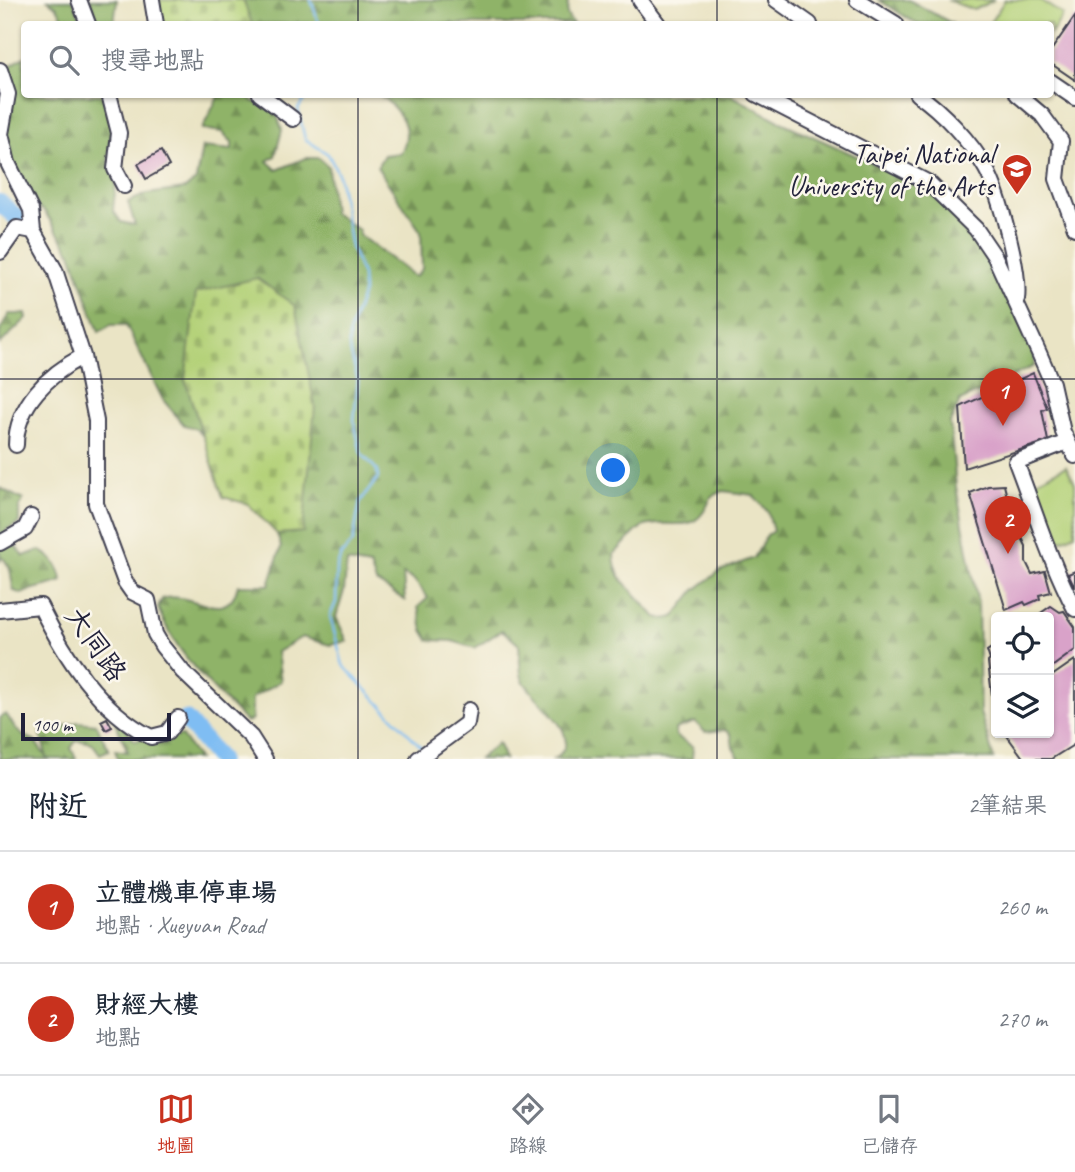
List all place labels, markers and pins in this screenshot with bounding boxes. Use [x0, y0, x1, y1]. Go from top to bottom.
place label: Taipei National University of the Arts [789, 136, 999, 203]
school or university icon: Taipei National University of the Arts [1000, 152, 1034, 196]
pin: 1 [980, 368, 1026, 426]
pin: 2 [985, 496, 1031, 554]

